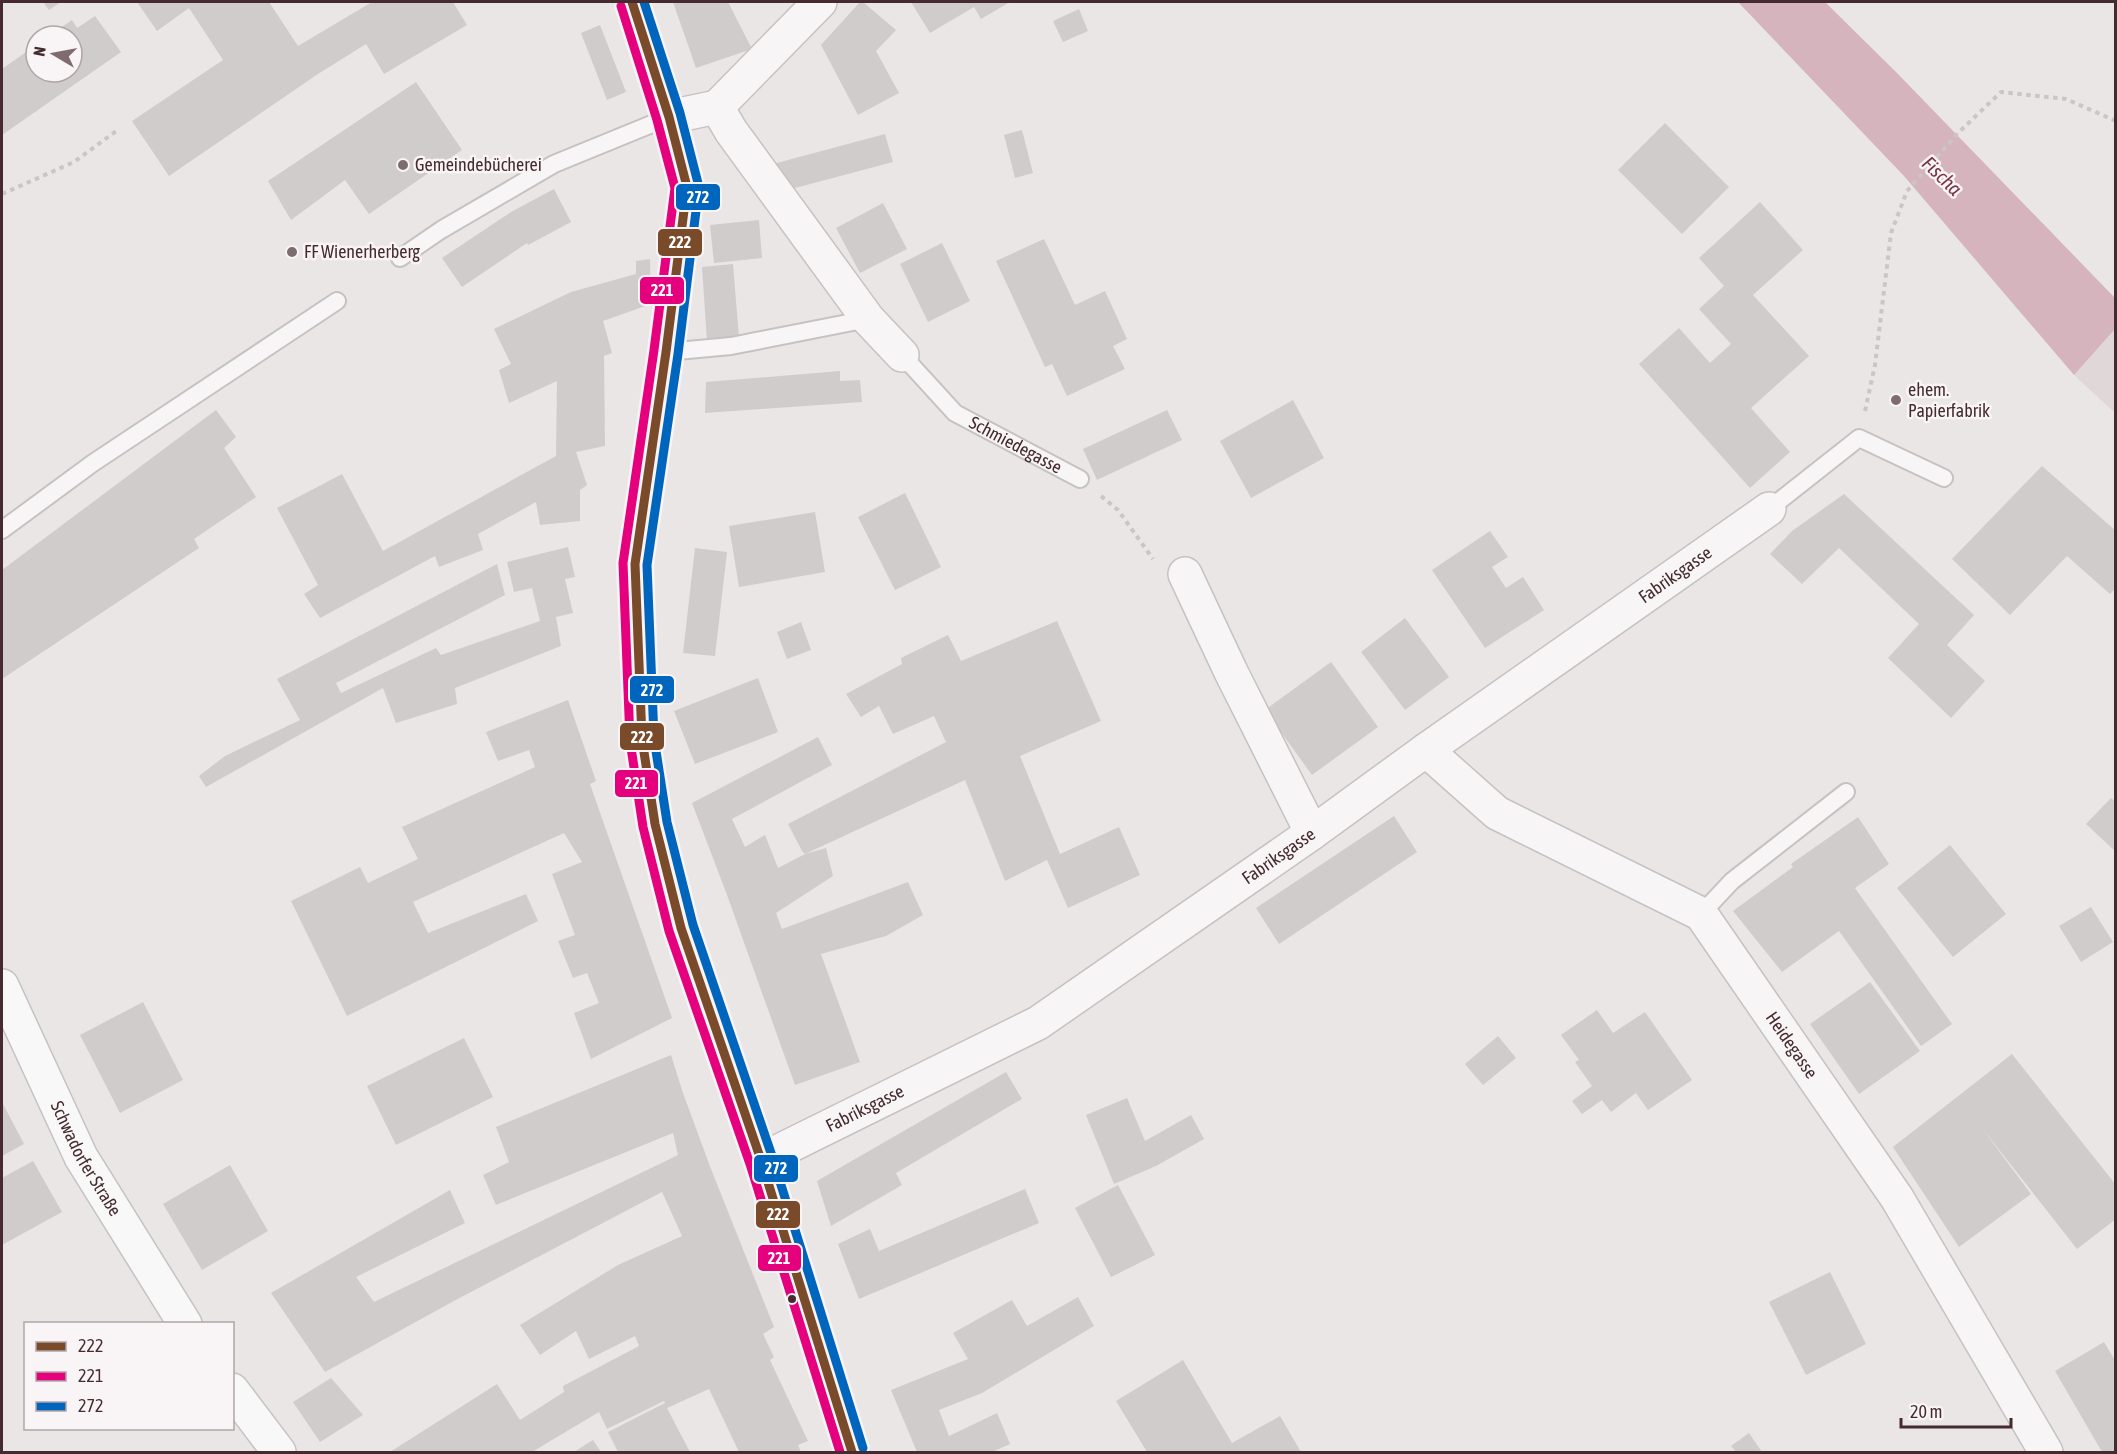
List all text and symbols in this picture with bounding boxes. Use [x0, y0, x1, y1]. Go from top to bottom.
north arrow [24, 24, 84, 84]
text: N [30, 45, 49, 58]
water label: Fischa [1918, 151, 1967, 200]
place label: Gemeindebücherei [415, 154, 542, 175]
marker: Gemeindebücherei [396, 158, 410, 172]
line badge: 272 [675, 183, 721, 211]
text: 272 [687, 188, 709, 206]
line badge: 222 [657, 228, 703, 257]
text: 222 [669, 233, 691, 251]
place label: FF Wienerherberg [304, 241, 420, 262]
marker: FF Wienerherberg [285, 245, 299, 259]
line badge: 221 [639, 276, 685, 305]
text: 221 [651, 281, 674, 299]
place label: ehem. Papierfabrik [1908, 379, 1990, 421]
marker: ehem. Papierfabrik [1889, 393, 1903, 407]
street label: Schmiedegasse [966, 412, 1066, 478]
street label: Fabriksgasse [1634, 542, 1715, 607]
line badge: 272 [629, 675, 675, 704]
text: 272 [641, 681, 663, 699]
line badge: 222 [619, 722, 665, 751]
text: 222 [631, 728, 653, 746]
line badge: 221 [614, 769, 659, 798]
text: 221 [625, 774, 648, 792]
street label: Fabriksgasse [1238, 823, 1319, 888]
street label: Heidegasse [1762, 1008, 1822, 1082]
street label: Fabriksgasse [822, 1080, 907, 1136]
street label: Schwadorfer Straße [47, 1098, 126, 1220]
line badge: 272 [753, 1154, 799, 1183]
text: 272 [765, 1159, 787, 1177]
line badge: 222 [755, 1200, 801, 1229]
text: 222 [767, 1205, 789, 1223]
line badge: 221 [757, 1244, 802, 1272]
text: 221 [768, 1249, 791, 1267]
unlabelled marker [786, 1293, 798, 1305]
legend [24, 1322, 234, 1430]
text: 222 [78, 1335, 103, 1356]
text: 221 [78, 1365, 103, 1386]
scale bar [1901, 1391, 2010, 1429]
text: 272 [78, 1395, 103, 1416]
text: 20 m [1910, 1401, 1942, 1422]

